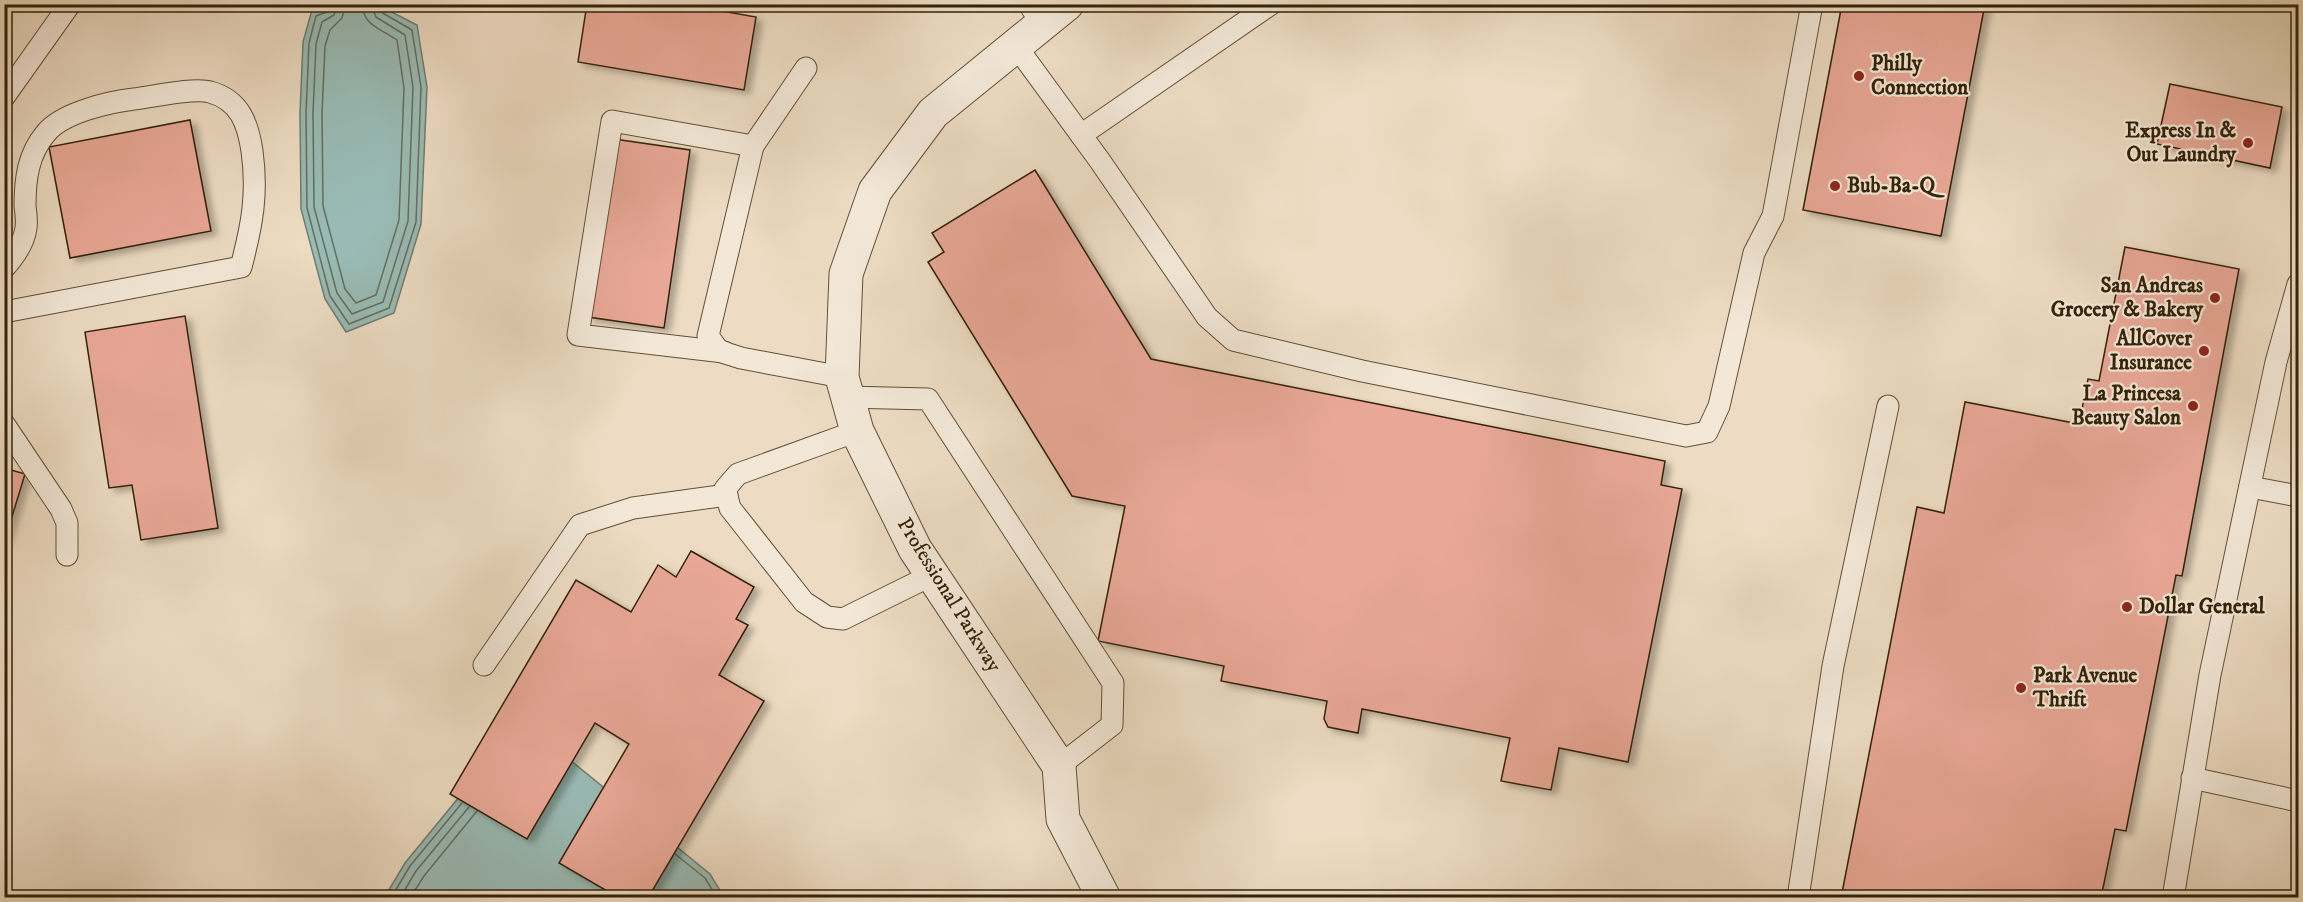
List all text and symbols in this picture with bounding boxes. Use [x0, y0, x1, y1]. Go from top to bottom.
place label: Philly Connection [1871, 51, 1969, 101]
marker: Philly Connection [1852, 69, 1866, 83]
place label: Express In & Out Laundry [2125, 118, 2237, 168]
marker: Express In & Out Laundry [2241, 136, 2255, 150]
place label: Bub-Ba-Q [1847, 173, 1946, 199]
marker: Bub-Ba-Q [1828, 179, 1842, 193]
place label: San Andreas Grocery & Bakery [2051, 273, 2204, 323]
marker: San Andreas Grocery & Bakery [2208, 291, 2222, 305]
place label: AllCover Insurance [2110, 326, 2193, 376]
marker: AllCover Insurance [2197, 344, 2211, 358]
place label: La Princesa Beauty Salon [2071, 381, 2182, 431]
marker: La Princesa Beauty Salon [2186, 399, 2200, 413]
street label: Professional Parkway [891, 513, 1008, 678]
place label: Dollar General [2139, 594, 2265, 620]
marker: Dollar General [2120, 600, 2134, 614]
place label: Park Avenue Thrift [2032, 663, 2138, 713]
marker: Park Avenue Thrift [2014, 681, 2028, 695]

